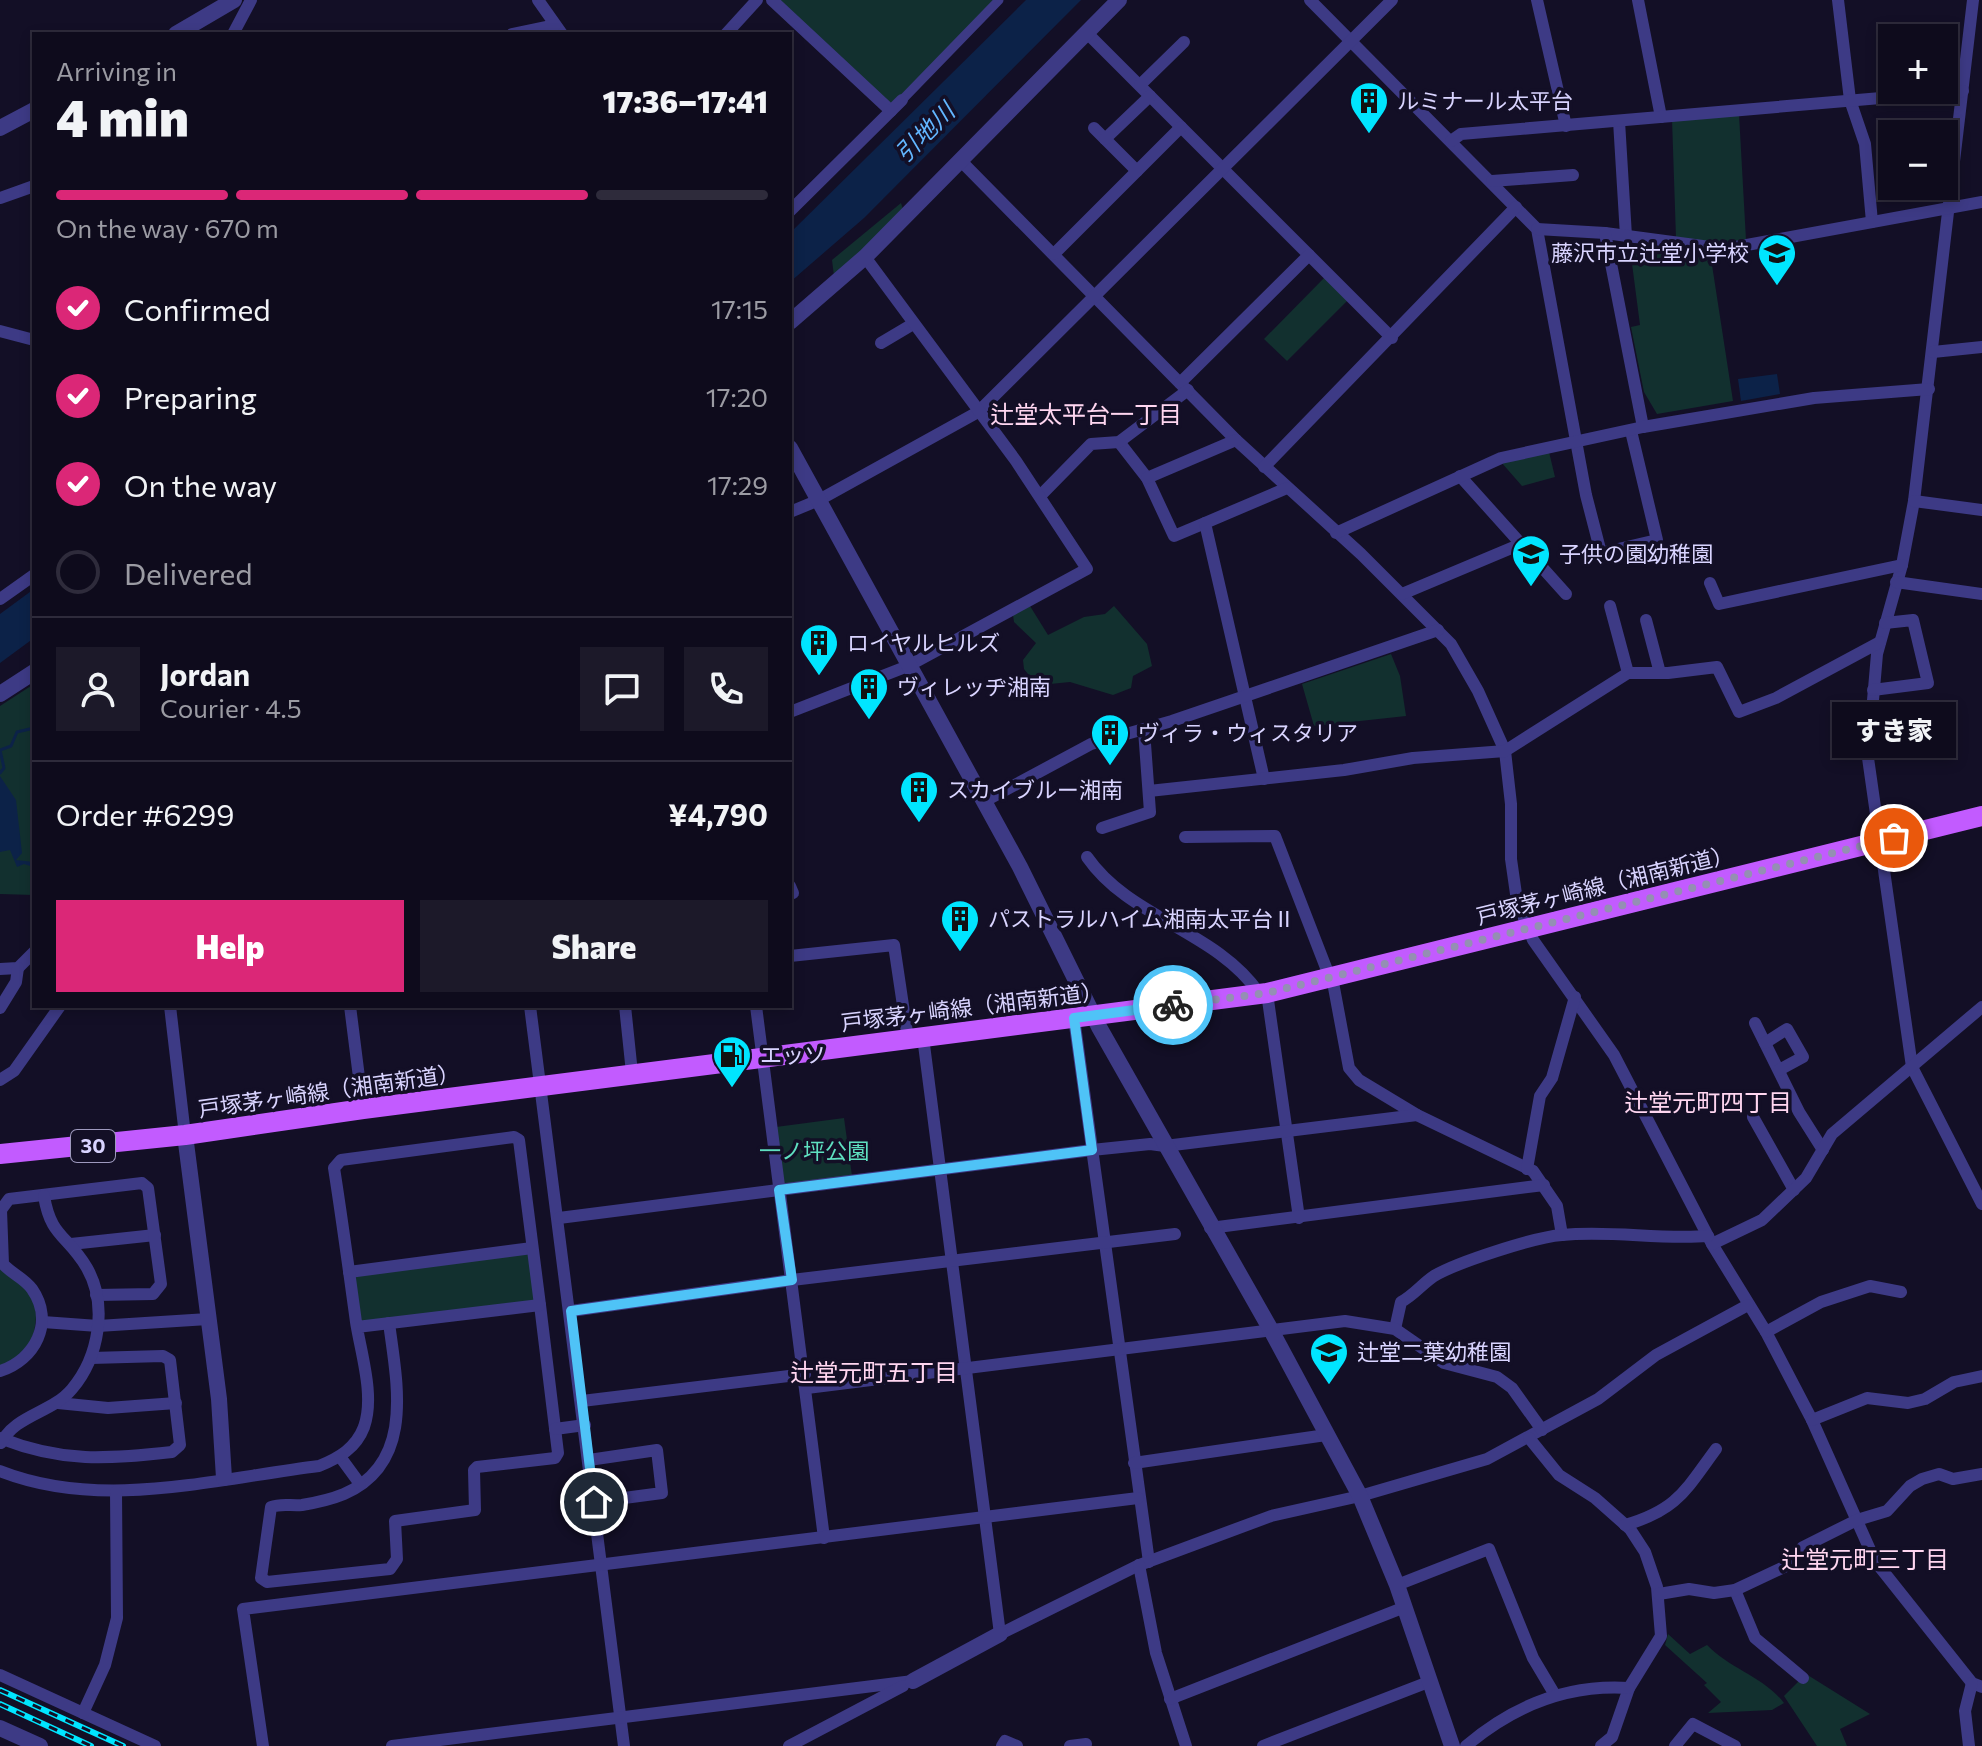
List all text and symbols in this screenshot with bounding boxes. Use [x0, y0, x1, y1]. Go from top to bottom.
map controls [1878, 24, 1958, 200]
button: + [1878, 24, 1958, 104]
text: Arriving in [56, 55, 177, 86]
building icon: ルミナール太平台 [1348, 80, 1390, 135]
text: 17:36–17:41 [603, 82, 768, 119]
text: 4 min [56, 84, 189, 148]
place label: ルミナール太平台 [1397, 87, 1573, 114]
water label: 引地川 [888, 94, 962, 168]
button: − [1878, 120, 1958, 200]
text: On the way · 670 m [56, 212, 279, 243]
school or university icon: 藤沢市立辻堂小学校 [1756, 232, 1798, 287]
place label: 藤沢市立辻堂小学校 [1551, 239, 1749, 266]
icon: check [56, 286, 100, 330]
text: Confirmed [124, 290, 271, 327]
text: 17:15 [711, 293, 768, 324]
icon: check [56, 374, 100, 418]
text: Preparing [124, 378, 257, 415]
text: 17:20 [706, 381, 768, 412]
district label: 辻堂太平台一丁目 [990, 399, 1182, 428]
icon: check [56, 462, 100, 506]
text: On the way [124, 466, 277, 503]
text: 17:29 [707, 469, 768, 500]
school or university icon: 子供の園幼稚園 [1510, 533, 1552, 588]
place label: 子供の園幼稚園 [1559, 540, 1713, 567]
text: Delivered [124, 554, 253, 591]
building icon: ロイヤルヒルズ [798, 622, 840, 677]
place label: ロイヤルヒルズ [847, 629, 1000, 656]
button: person [56, 647, 140, 731]
button: chat [580, 647, 664, 731]
button: phone [684, 647, 768, 731]
text: Jordan [160, 655, 250, 692]
building icon: ヴィレッヂ湘南 [848, 666, 890, 721]
place label: ヴィレッヂ湘南 [897, 673, 1051, 700]
text: Courier · 4.5 [160, 692, 302, 723]
callout: すき家 [1832, 702, 1956, 758]
building icon: ヴィラ・ウィスタリア [1089, 712, 1131, 767]
text: すき家 [1855, 714, 1933, 745]
place label: ヴィラ・ウィスタリア [1138, 719, 1358, 746]
building icon: スカイブルー湘南 [898, 769, 940, 824]
place label: スカイブルー湘南 [947, 776, 1123, 803]
text: Order #6299 [56, 795, 234, 832]
text: ¥4,790 [668, 795, 768, 832]
pin [1860, 804, 1928, 872]
icon: bag [1872, 816, 1916, 860]
street label: 戸塚茅ヶ崎線（湘南新道） [1474, 839, 1736, 930]
building icon: パストラルハイム湘南太平台Ⅱ [939, 898, 981, 953]
button: Help [56, 900, 404, 992]
button: Share [420, 900, 768, 992]
place label: パストラルハイム湘南太平台Ⅱ [988, 905, 1295, 932]
courier [1133, 965, 1213, 1045]
street label: 戸塚茅ヶ崎線（湘南新道） [839, 977, 1105, 1036]
icon: bike [1151, 983, 1195, 1027]
fuel station icon: エッソ [711, 1034, 753, 1089]
place label: エッソ [760, 1041, 826, 1068]
street label: 戸塚茅ヶ崎線（湘南新道） [196, 1059, 462, 1122]
district label: 辻堂元町四丁目 [1624, 1087, 1792, 1116]
road number: 30 [71, 1130, 115, 1162]
park label: 一ノ坪公園 [759, 1137, 869, 1164]
school or university icon: 辻堂二葉幼稚園 [1308, 1331, 1350, 1386]
place label: 辻堂二葉幼稚園 [1357, 1338, 1511, 1365]
district label: 辻堂元町五丁目 [790, 1357, 958, 1386]
pin [560, 1468, 628, 1536]
icon: home [572, 1480, 616, 1524]
district label: 辻堂元町三丁目 [1781, 1544, 1949, 1573]

